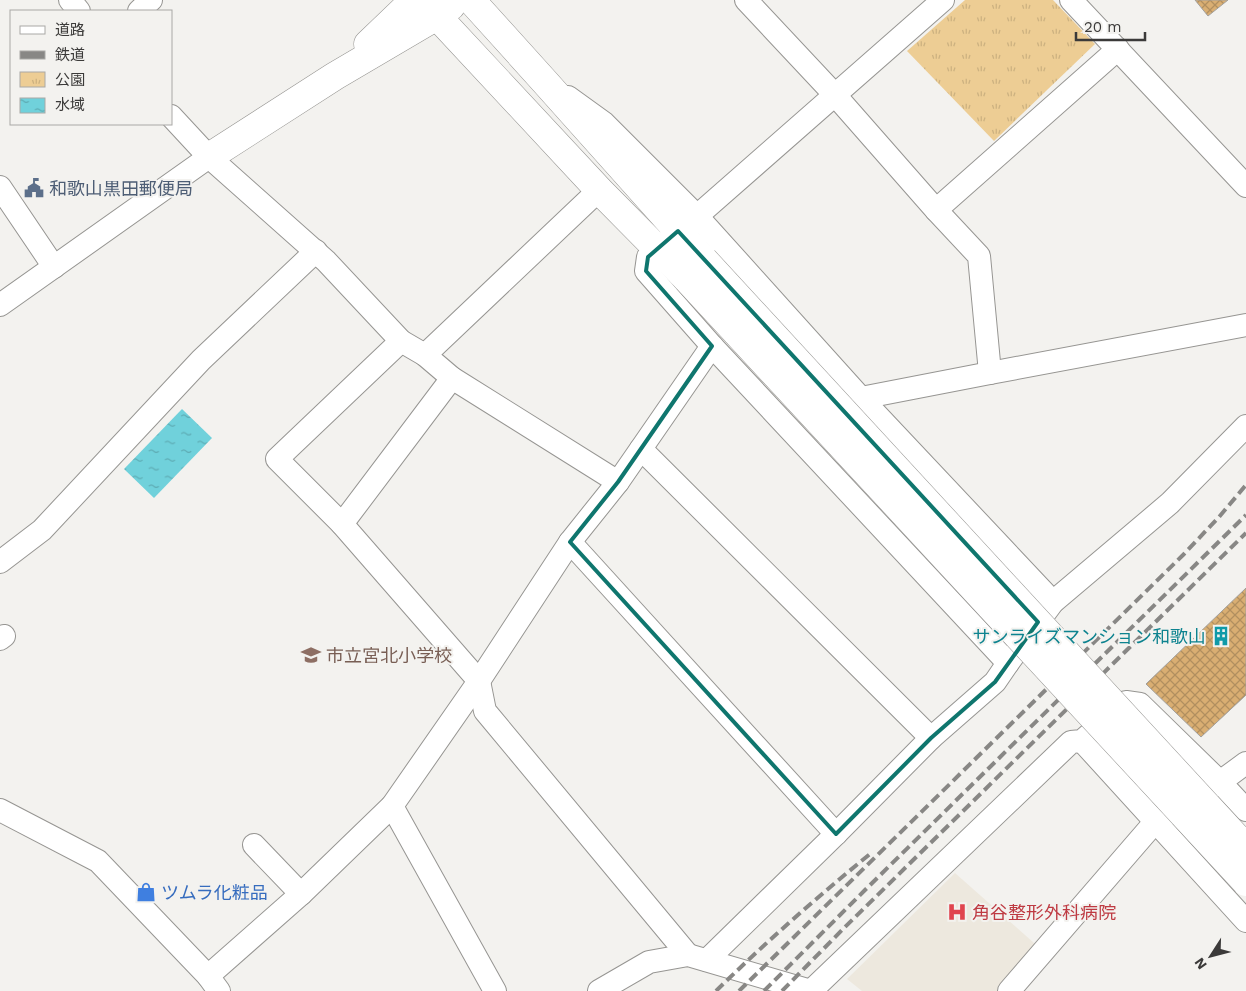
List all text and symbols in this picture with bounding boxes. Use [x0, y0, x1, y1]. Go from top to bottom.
legend [10, 10, 172, 125]
scale bar [1076, 10, 1145, 42]
text: 20 m [1084, 18, 1122, 36]
text: 道路 [55, 21, 85, 39]
text: 鉄道 [55, 46, 85, 64]
text: 公園 [55, 71, 85, 89]
text: 水域 [55, 96, 85, 114]
public building icon: 和歌山黒田郵便局 [23, 177, 45, 199]
place label: 和歌山黒田郵便局 [49, 178, 193, 199]
building icon: サンライズマンション和歌山 [1210, 625, 1232, 647]
place label: サンライズマンション和歌山 [973, 626, 1206, 647]
school or university icon: 市立宮北小学校 [300, 644, 322, 666]
place label: 市立宮北小学校 [326, 645, 452, 666]
shop icon: ツムラ化粧品 [135, 881, 157, 903]
place label: ツムラ化粧品 [161, 882, 268, 903]
hospital icon: 角谷整形外科病院 [946, 901, 968, 923]
place label: 角谷整形外科病院 [972, 902, 1116, 923]
north arrow [1186, 931, 1236, 981]
text: N [1191, 955, 1210, 973]

